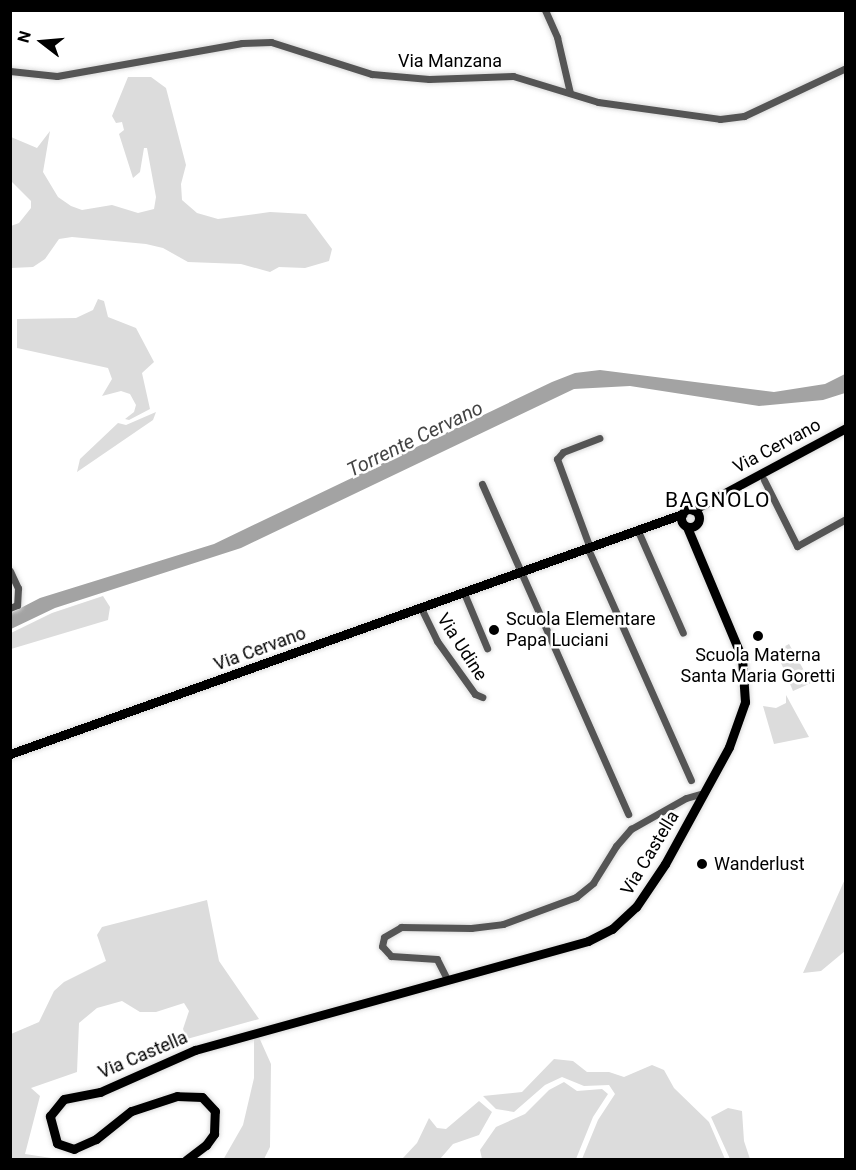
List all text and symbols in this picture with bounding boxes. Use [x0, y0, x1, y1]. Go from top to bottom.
north arrow [12, 12, 72, 72]
text: N [14, 29, 35, 45]
street label: Via Manzana [398, 50, 502, 72]
water label: Torrente Cervano [343, 396, 487, 482]
street label: Via Cervano [729, 414, 825, 478]
district label: BAGNOLO [665, 487, 771, 513]
street label: Via Udine [432, 609, 492, 685]
place label: Scuola Elementare Papa Luciani [506, 609, 656, 652]
street label: Via Cervano [211, 622, 309, 676]
marker: Scuola Elementare Papa Luciani [487, 623, 501, 637]
marker: Scuola Materna Santa Maria Goretti [751, 629, 765, 643]
place label: Scuola Materna Santa Maria Goretti [681, 645, 835, 688]
street label: Via Castella [616, 807, 684, 899]
place label: Wanderlust [714, 853, 805, 875]
marker: Wanderlust [695, 857, 709, 871]
street label: Via Castella [95, 1027, 191, 1083]

